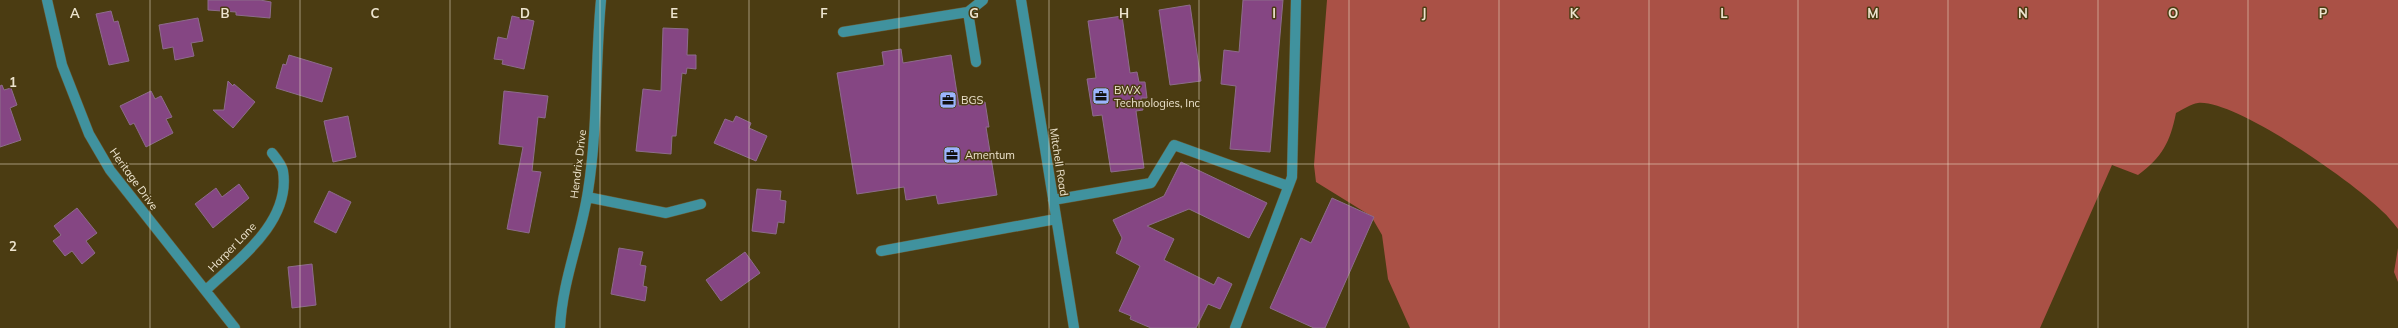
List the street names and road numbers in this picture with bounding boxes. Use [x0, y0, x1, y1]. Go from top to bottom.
street label: Mitchell Road [1047, 127, 1071, 197]
street label: Hendrix Drive [567, 129, 589, 199]
street label: Heritage Drive [107, 145, 161, 213]
street label: Harper Lane [205, 219, 259, 275]

